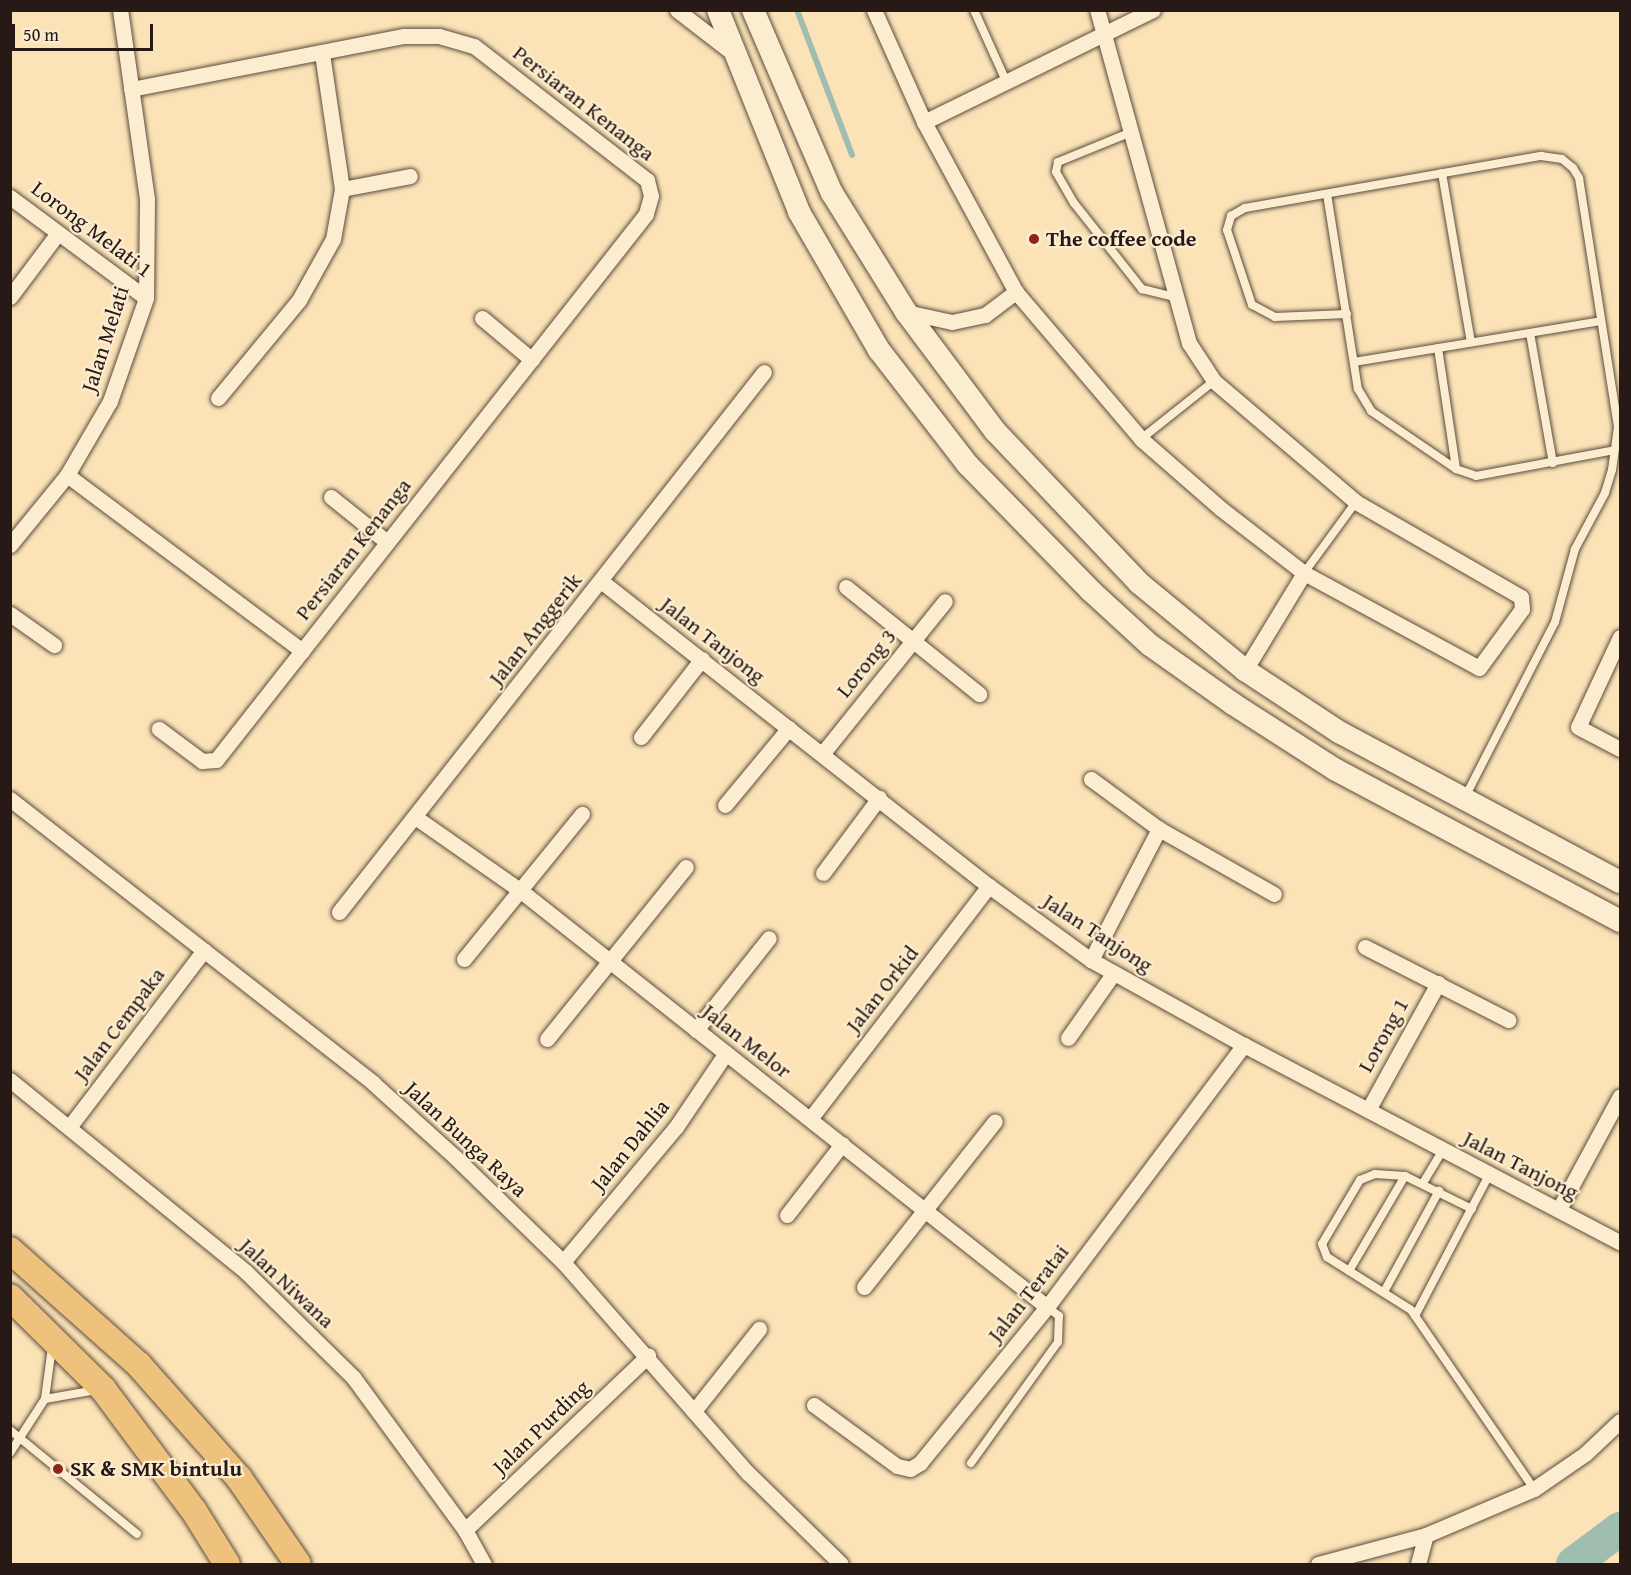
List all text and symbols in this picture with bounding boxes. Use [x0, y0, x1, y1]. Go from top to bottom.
scale bar [15, 12, 156, 50]
text: 50 m [23, 21, 59, 48]
street label: Persiaran Kenanga [508, 39, 660, 167]
street label: Lorong Melati 1 [26, 175, 158, 283]
place label: The coffee code [1046, 226, 1197, 252]
marker: The coffee code [1027, 232, 1041, 246]
street label: Jalan Melati [75, 283, 135, 395]
street label: Persiaran Kenanga [289, 473, 417, 625]
street label: Jalan Anggerik [483, 568, 587, 690]
street label: Jalan Tanjong [655, 591, 771, 689]
street label: Lorong 3 [830, 623, 902, 703]
street label: Jalan Tanjong [1038, 888, 1158, 978]
street label: Jalan Orkid [840, 940, 924, 1038]
street label: Jalan Cempaka [68, 962, 170, 1086]
street label: Lorong 1 [1352, 993, 1414, 1077]
street label: Jalan Melor [697, 998, 797, 1084]
street label: Jalan Bunga Raya [399, 1075, 533, 1203]
street label: Jalan Dahlia [585, 1094, 675, 1196]
street label: Jalan Tanjong [1459, 1125, 1583, 1205]
street label: Jalan Niwana [234, 1232, 340, 1334]
street label: Jalan Teratai [982, 1239, 1074, 1347]
street label: Jalan Purding [487, 1374, 595, 1480]
place label: SK & SMK bintulu [70, 1456, 242, 1482]
marker: SK & SMK bintulu [51, 1462, 65, 1476]

